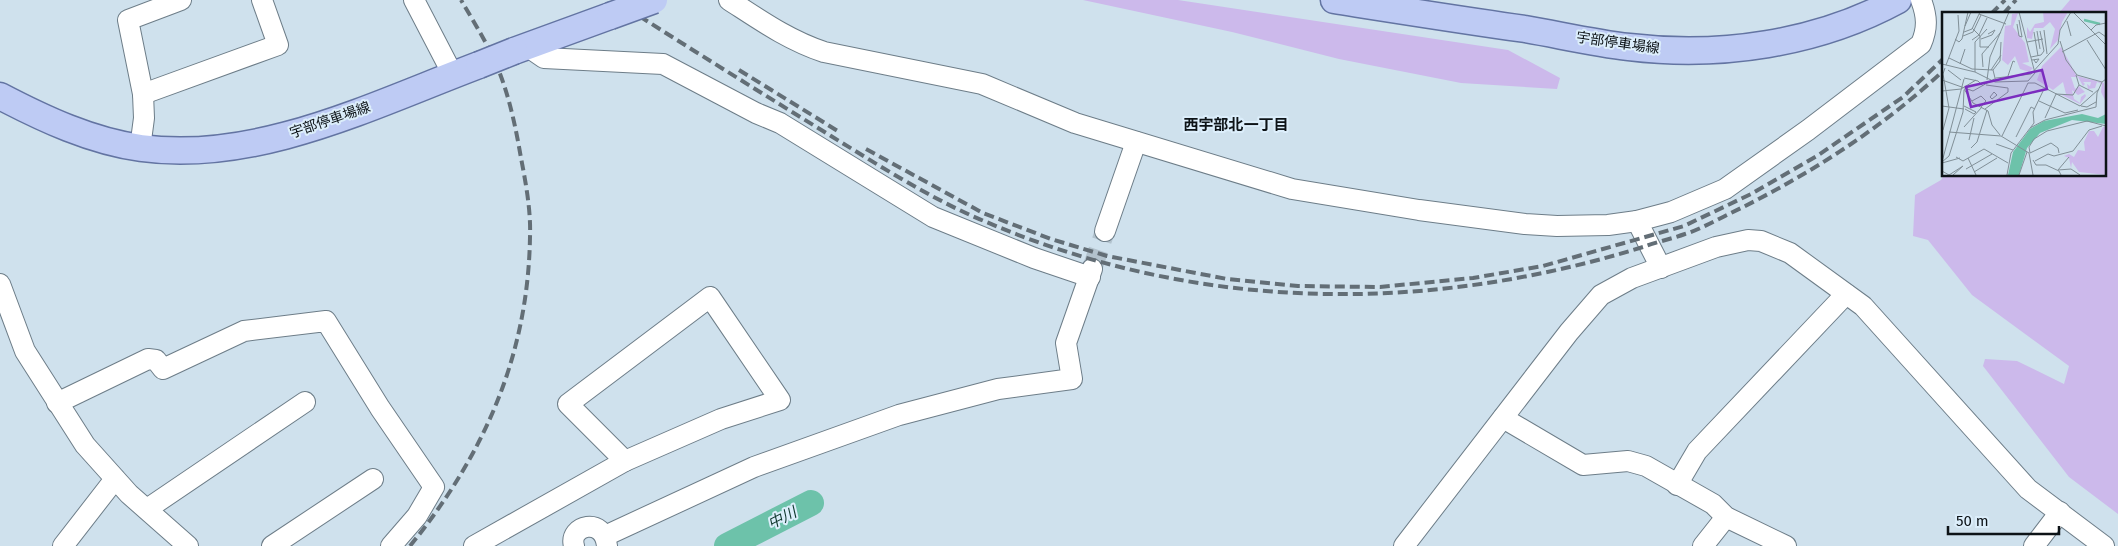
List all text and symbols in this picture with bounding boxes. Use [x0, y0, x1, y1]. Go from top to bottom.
inset map [1942, 12, 2106, 176]
street label: 宇部停車場線 [1575, 29, 1661, 57]
street label: 宇部停車場線 [288, 98, 372, 142]
district label: 西宇部北一丁目 [1183, 116, 1289, 134]
water label: 中川 [765, 502, 801, 533]
scale bar [1948, 504, 2059, 536]
text: 50 m [1956, 512, 1989, 530]

